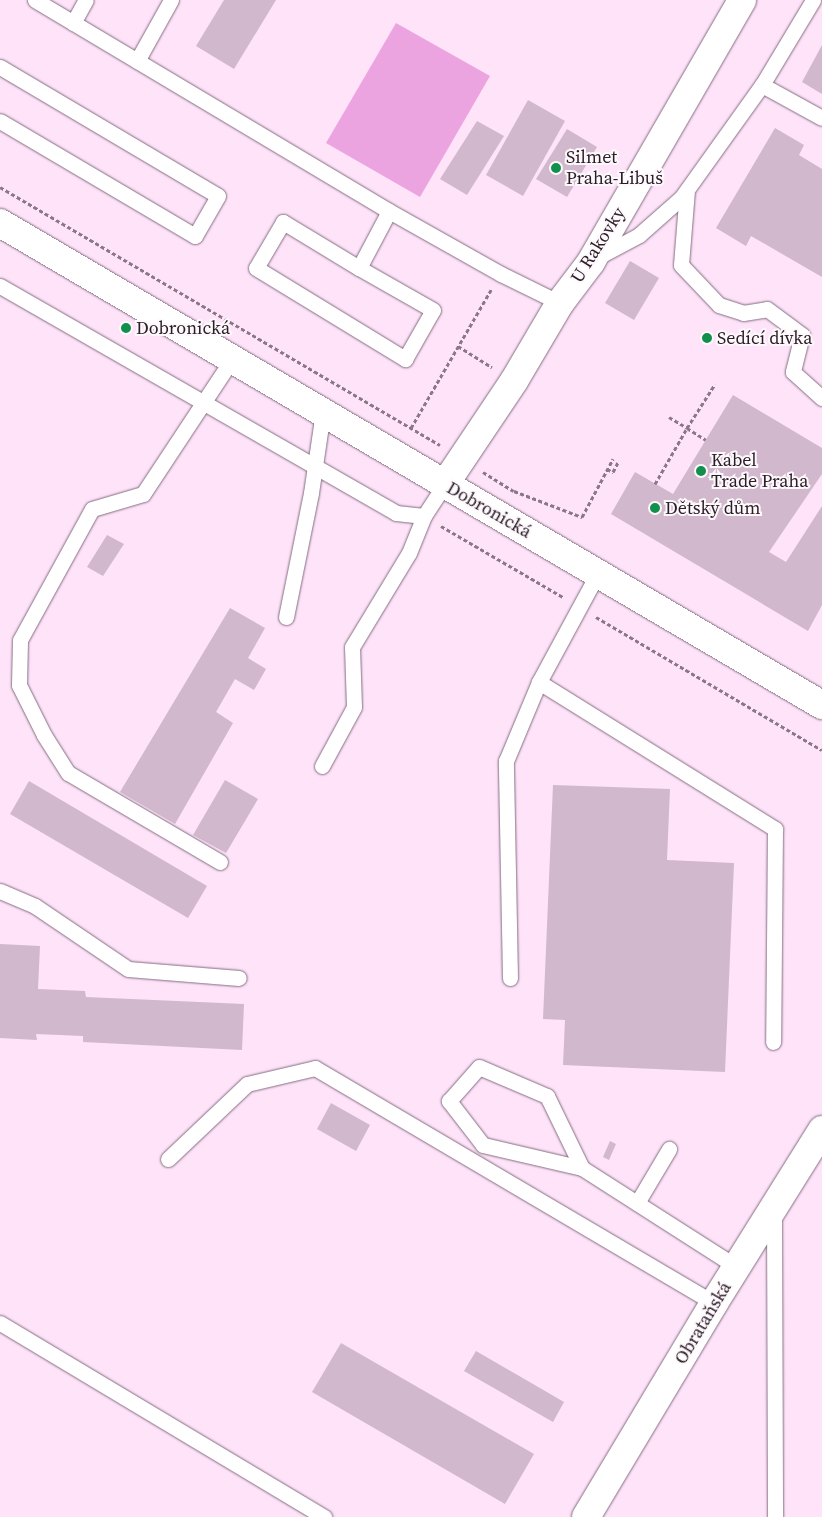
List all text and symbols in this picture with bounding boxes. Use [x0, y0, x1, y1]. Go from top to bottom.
place label: Silmet Praha-Libuš [566, 147, 663, 190]
marker: Silmet Praha-Libuš [550, 162, 562, 174]
street label: U Rakovky [566, 203, 630, 287]
place label: Dobronická [136, 317, 230, 339]
marker: Dobronická [120, 322, 132, 334]
place label: Sedící dívka [717, 327, 812, 349]
marker: Sedící dívka [701, 332, 713, 344]
place label: Kabel Trade Praha [711, 450, 808, 492]
marker: Kabel Trade Praha [695, 465, 707, 477]
street label: Dobronická [443, 477, 535, 543]
place label: Dětský dům [665, 497, 760, 519]
marker: Dětský dům [649, 502, 661, 514]
street label: Obrataňská [670, 1278, 736, 1368]

